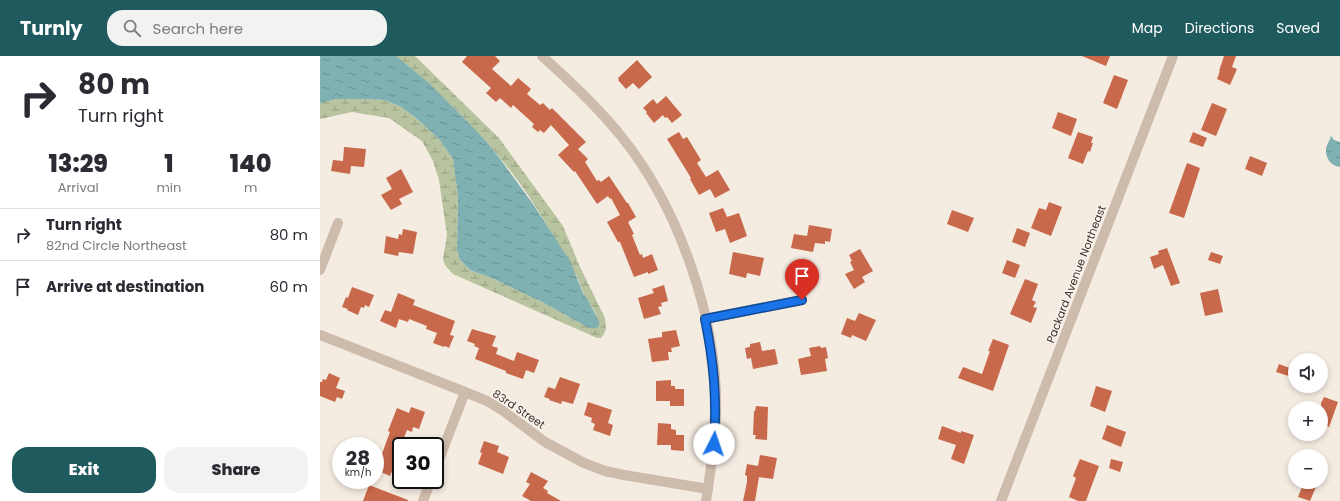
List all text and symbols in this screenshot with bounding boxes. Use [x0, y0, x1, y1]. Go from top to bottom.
search box [107, 10, 387, 46]
text: Turnly [20, 15, 83, 42]
icon: search [121, 17, 143, 39]
text: Search here [153, 18, 243, 39]
text: Map [1132, 18, 1163, 38]
text: Directions [1185, 18, 1254, 38]
text: Saved [1276, 18, 1320, 38]
text: 80 m [78, 65, 150, 104]
icon: right [12, 72, 64, 124]
text: Turn right [78, 103, 164, 128]
text: 13:29 [49, 147, 108, 180]
text: 1 [164, 147, 174, 180]
text: 140 [230, 147, 271, 180]
text: Arrival [58, 178, 99, 197]
text: min [156, 178, 181, 197]
text: m [244, 178, 257, 197]
street label: Packard Avenue Northeast [1042, 203, 1110, 345]
text: Turn right [46, 214, 122, 235]
icon: right [12, 224, 34, 246]
text: 80 m [270, 224, 308, 245]
text: 82nd Circle Northeast [46, 236, 187, 255]
pin [785, 259, 819, 300]
icon: arrive [791, 265, 813, 287]
icon: arrive [12, 276, 34, 298]
text: Arrive at destination [46, 276, 204, 297]
text: 60 m [270, 276, 308, 297]
map controls [1288, 353, 1328, 489]
button: sound [1288, 353, 1328, 393]
street label: 83rd Street [490, 386, 548, 432]
button: + [1288, 401, 1328, 441]
position arrow [693, 423, 735, 465]
speed limit sign: 30 [392, 437, 444, 489]
text: 28 [346, 444, 370, 472]
button: Exit [12, 447, 156, 493]
button: Share [164, 447, 308, 493]
button: − [1288, 449, 1328, 489]
text: km/h [345, 465, 371, 480]

